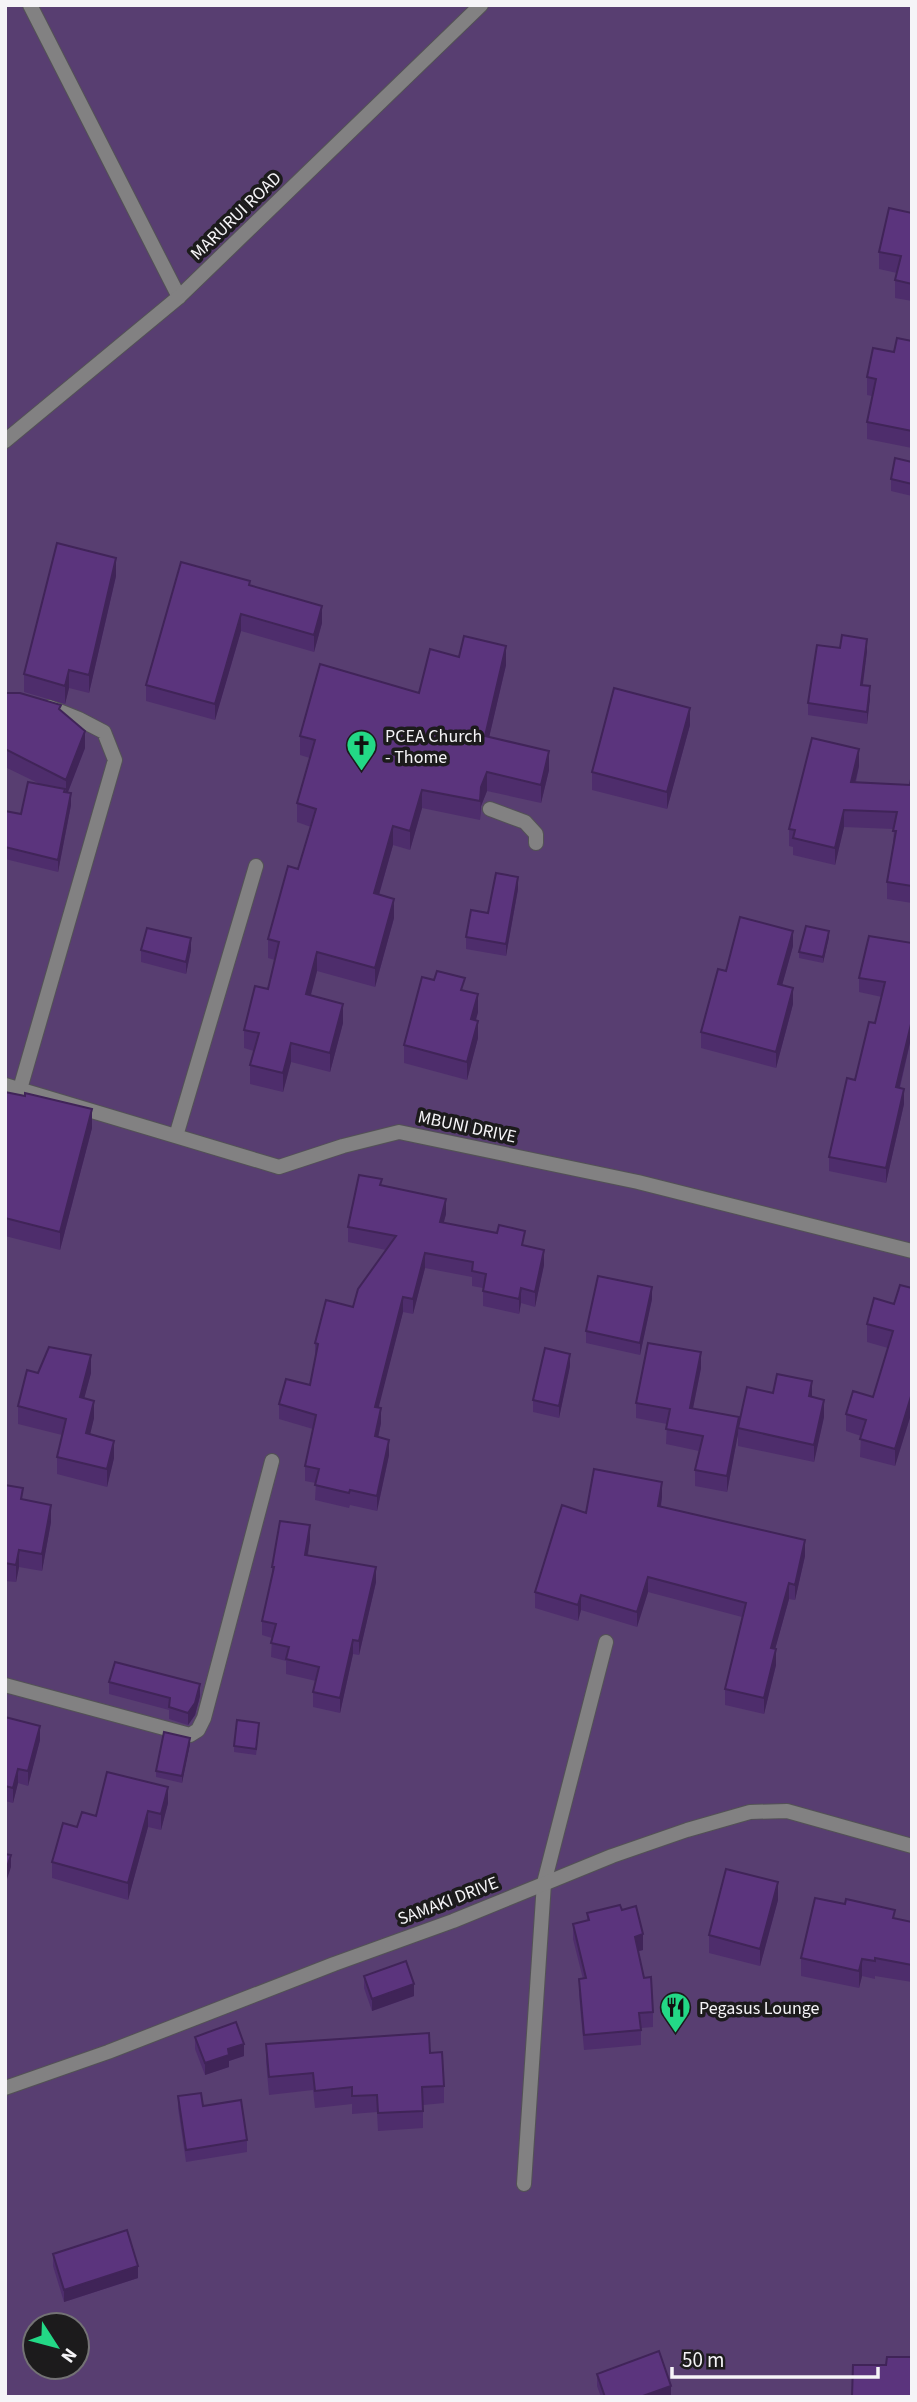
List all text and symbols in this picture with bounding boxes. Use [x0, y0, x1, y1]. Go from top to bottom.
street label: MARURUI ROAD [185, 166, 287, 266]
place label: PCEA Church - Thome [385, 724, 482, 770]
church icon: PCEA Church - Thome [345, 729, 379, 773]
street label: MBUNI DRIVE [415, 1104, 519, 1150]
street label: SAMAKI DRIVE [394, 1870, 502, 1932]
restaurant icon: Pegasus Lounge [659, 1991, 693, 2035]
place label: Pegasus Lounge [699, 1996, 820, 2021]
north arrow [21, 2311, 91, 2381]
scale bar [672, 2336, 878, 2380]
text: N [54, 2342, 83, 2368]
text: 50 m [682, 2345, 724, 2375]

